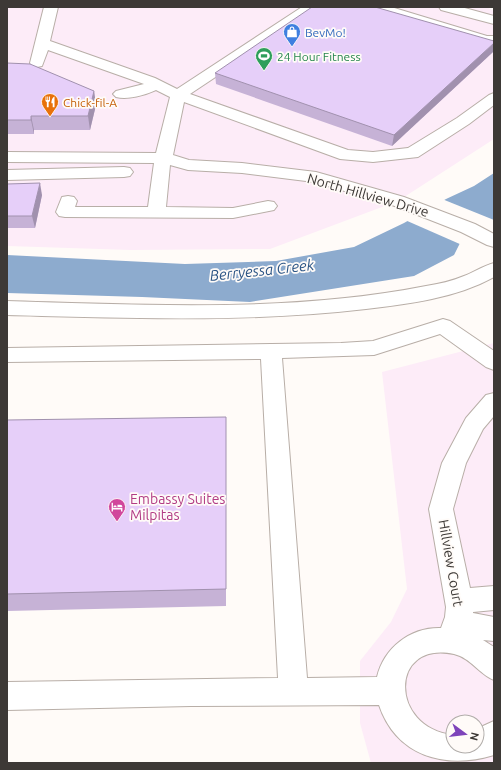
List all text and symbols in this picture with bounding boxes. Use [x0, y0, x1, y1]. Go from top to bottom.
shop icon: BevMo! [282, 22, 302, 47]
place label: BevMo! [305, 26, 346, 39]
sports icon: 24 Hour Fitness [254, 46, 274, 71]
place label: 24 Hour Fitness [277, 50, 361, 63]
restaurant icon: Chick-fil-A [40, 92, 60, 117]
place label: Chick-fil-A [63, 96, 117, 109]
street label: North Hillview Drive [305, 170, 431, 220]
water label: Berryessa Creek [209, 256, 315, 284]
place label: Embassy Suites Milpitas [130, 491, 225, 523]
hotel icon: Embassy Suites Milpitas [107, 497, 127, 522]
street label: Hillview Court [435, 518, 467, 608]
north arrow [445, 714, 485, 754]
text: N [468, 731, 482, 742]

